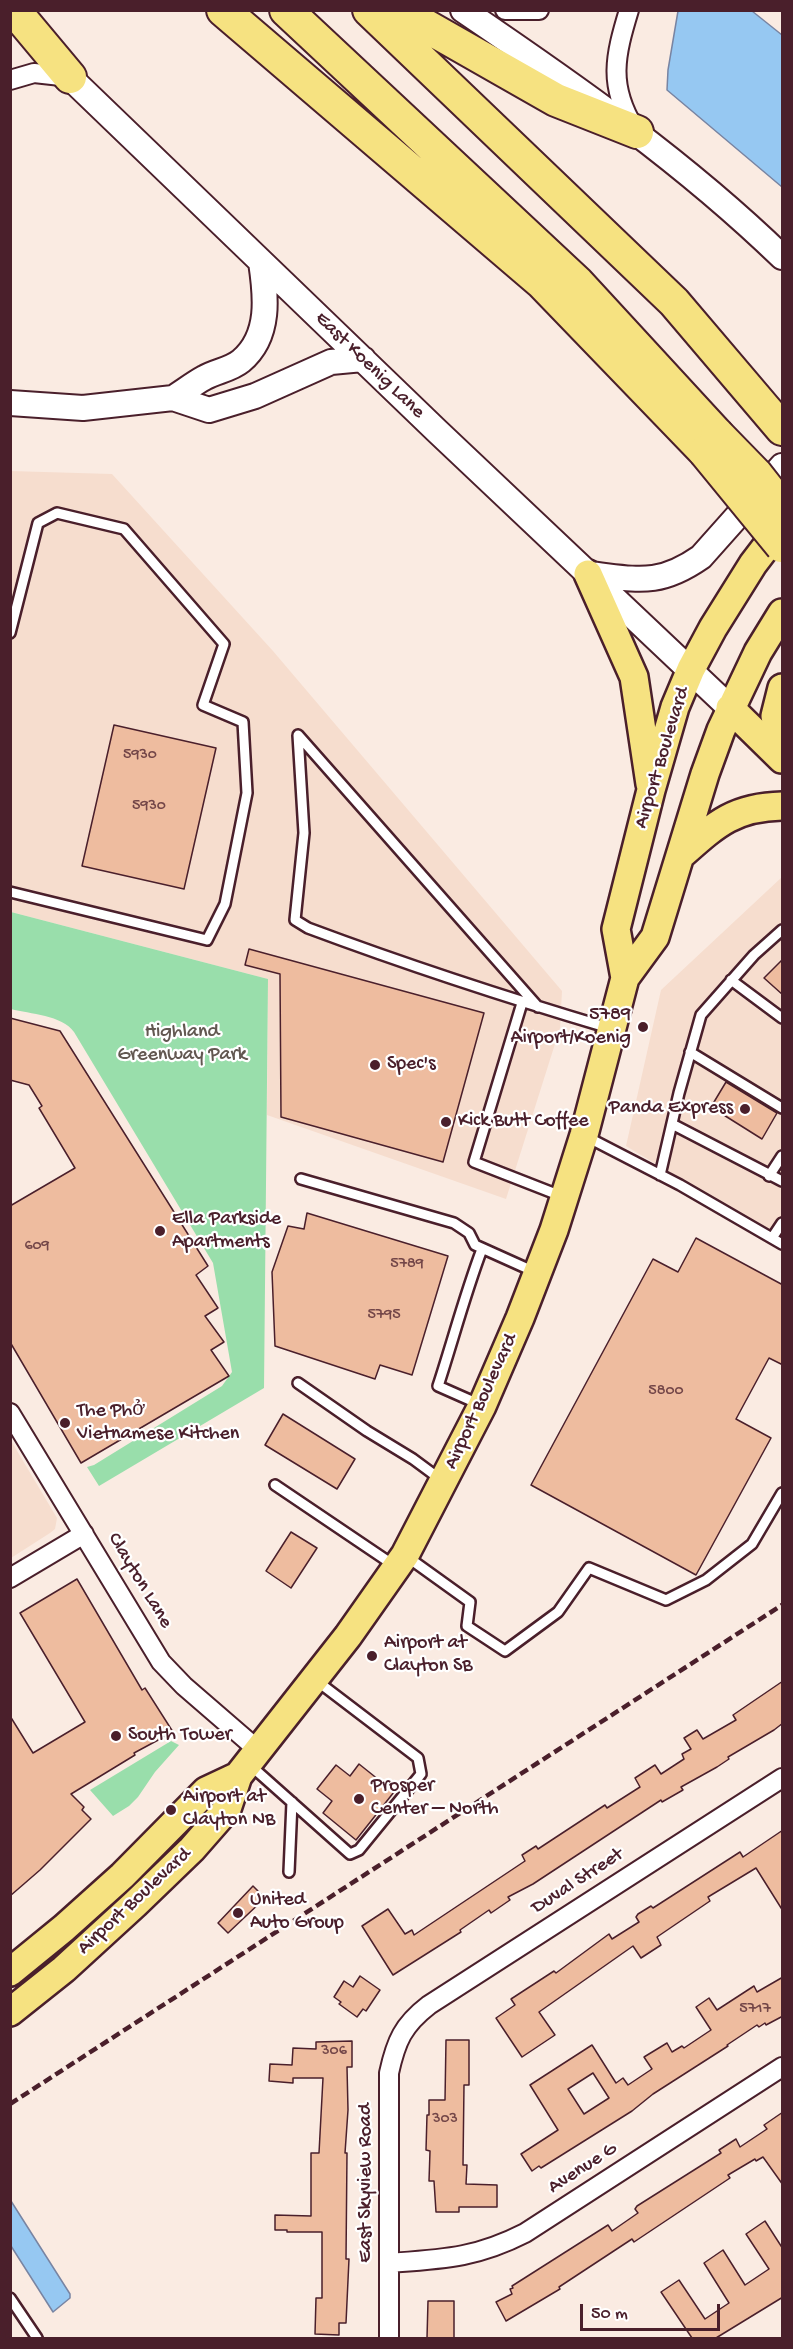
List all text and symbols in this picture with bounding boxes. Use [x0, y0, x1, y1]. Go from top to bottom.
street label: East Koenig Lane [309, 307, 429, 425]
street label: Airport Boulevard [630, 684, 696, 832]
house number: 5930 [123, 746, 157, 766]
house number: 5930 [132, 797, 166, 817]
place label: 5789 Airport/Koenig [511, 1004, 631, 1051]
marker: 5789 Airport/Koenig [636, 1020, 650, 1034]
park label: Highland Greenway Park [117, 1021, 247, 1068]
place label: Spec's [387, 1053, 436, 1077]
marker: Spec's [368, 1058, 382, 1072]
place label: Panda Express [609, 1097, 733, 1121]
marker: Panda Express [738, 1102, 752, 1116]
place label: Kick Butt Coffee [458, 1110, 589, 1134]
marker: Kick Butt Coffee [439, 1115, 453, 1129]
place label: Ella Parkside Apartments [172, 1208, 281, 1255]
marker: Ella Parkside Apartments [153, 1224, 167, 1238]
house number: 609 [24, 1237, 50, 1257]
house number: 5789 [390, 1255, 424, 1275]
house number: 5795 [367, 1306, 401, 1326]
street label: Airport Boulevard [440, 1330, 524, 1474]
house number: 5800 [648, 1382, 684, 1402]
place label: The Phở Vietnamese Kitchen [77, 1400, 239, 1447]
marker: The Phở Vietnamese Kitchen [58, 1416, 72, 1430]
street label: Clayton Lane [101, 1529, 177, 1633]
place label: Airport at Clayton SB [384, 1632, 472, 1679]
marker: Airport at Clayton SB [365, 1649, 379, 1663]
place label: South Tower [128, 1724, 232, 1748]
marker: South Tower [109, 1729, 123, 1743]
place label: Prosper Center – North [371, 1775, 498, 1822]
place label: Airport at Clayton NB [183, 1786, 275, 1833]
marker: Prosper Center – North [352, 1792, 366, 1806]
marker: Airport at Clayton NB [164, 1803, 178, 1817]
street label: Airport Boulevard [73, 1843, 197, 1961]
street label: Duval Street [528, 1843, 628, 1921]
place label: United Auto Group [250, 1889, 344, 1936]
marker: United Auto Group [231, 1906, 245, 1920]
house number: 5717 [739, 2000, 771, 2020]
house number: 306 [321, 2042, 347, 2062]
street label: East Skyview Road [355, 2103, 379, 2263]
house number: 303 [432, 2110, 458, 2130]
street label: Avenue G [544, 2138, 622, 2200]
scale bar [583, 2292, 722, 2330]
text: 50 m [591, 2304, 628, 2325]

